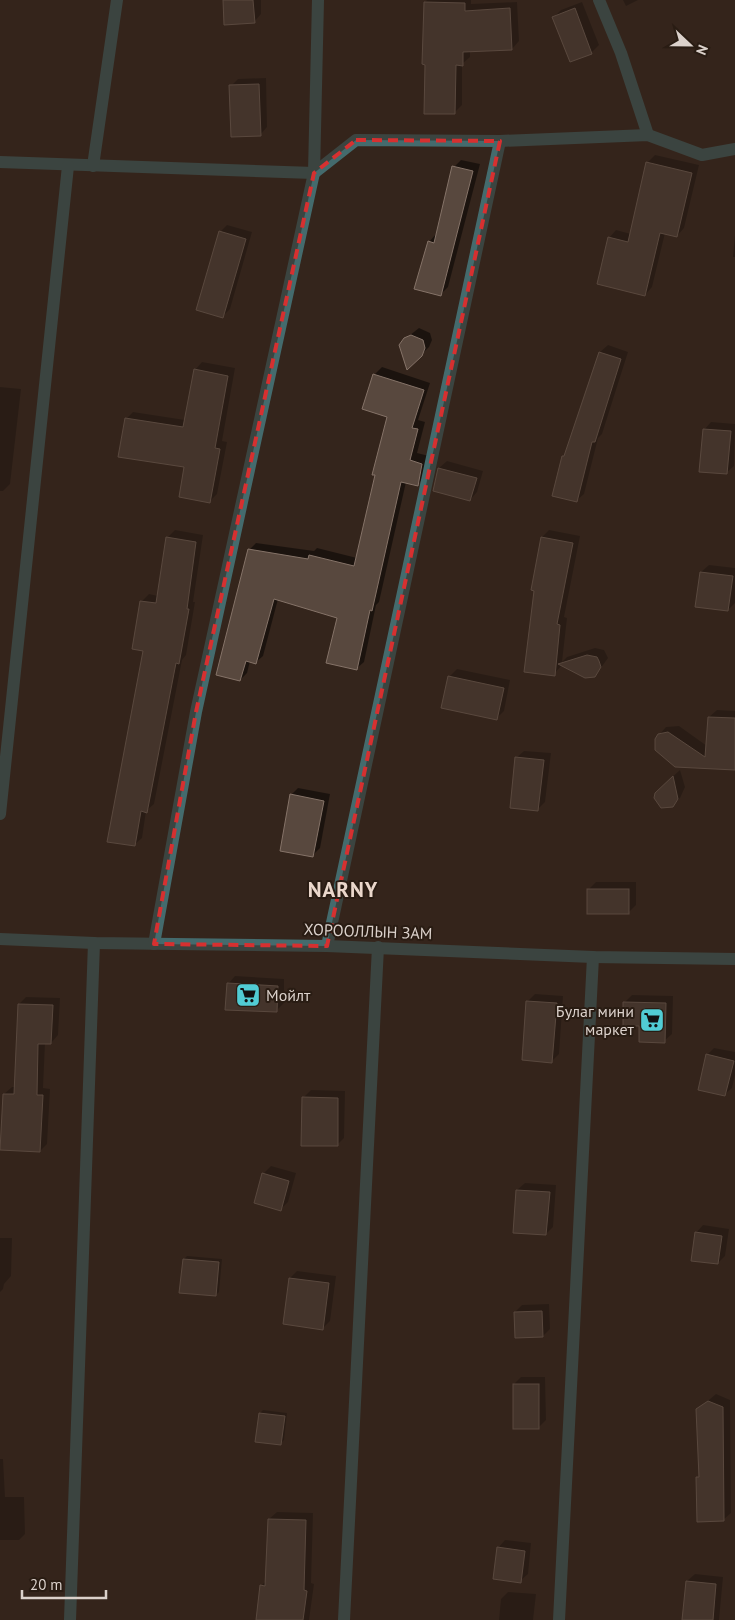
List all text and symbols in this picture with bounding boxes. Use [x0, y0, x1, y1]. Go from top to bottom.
north arrow [665, 20, 715, 70]
text: N [692, 42, 712, 58]
district label: NARNY [308, 876, 378, 903]
street label: ХОРООЛЛЫН ЗАМ [303, 919, 433, 943]
supermarket icon: Мойлт [235, 982, 261, 1008]
place label: Мойлт [266, 985, 311, 1005]
place label: Булаг мини маркет [556, 1001, 635, 1039]
supermarket icon: Булаг мини маркет [639, 1007, 665, 1033]
scale bar [22, 1568, 106, 1600]
text: 20 m [30, 1575, 63, 1594]

